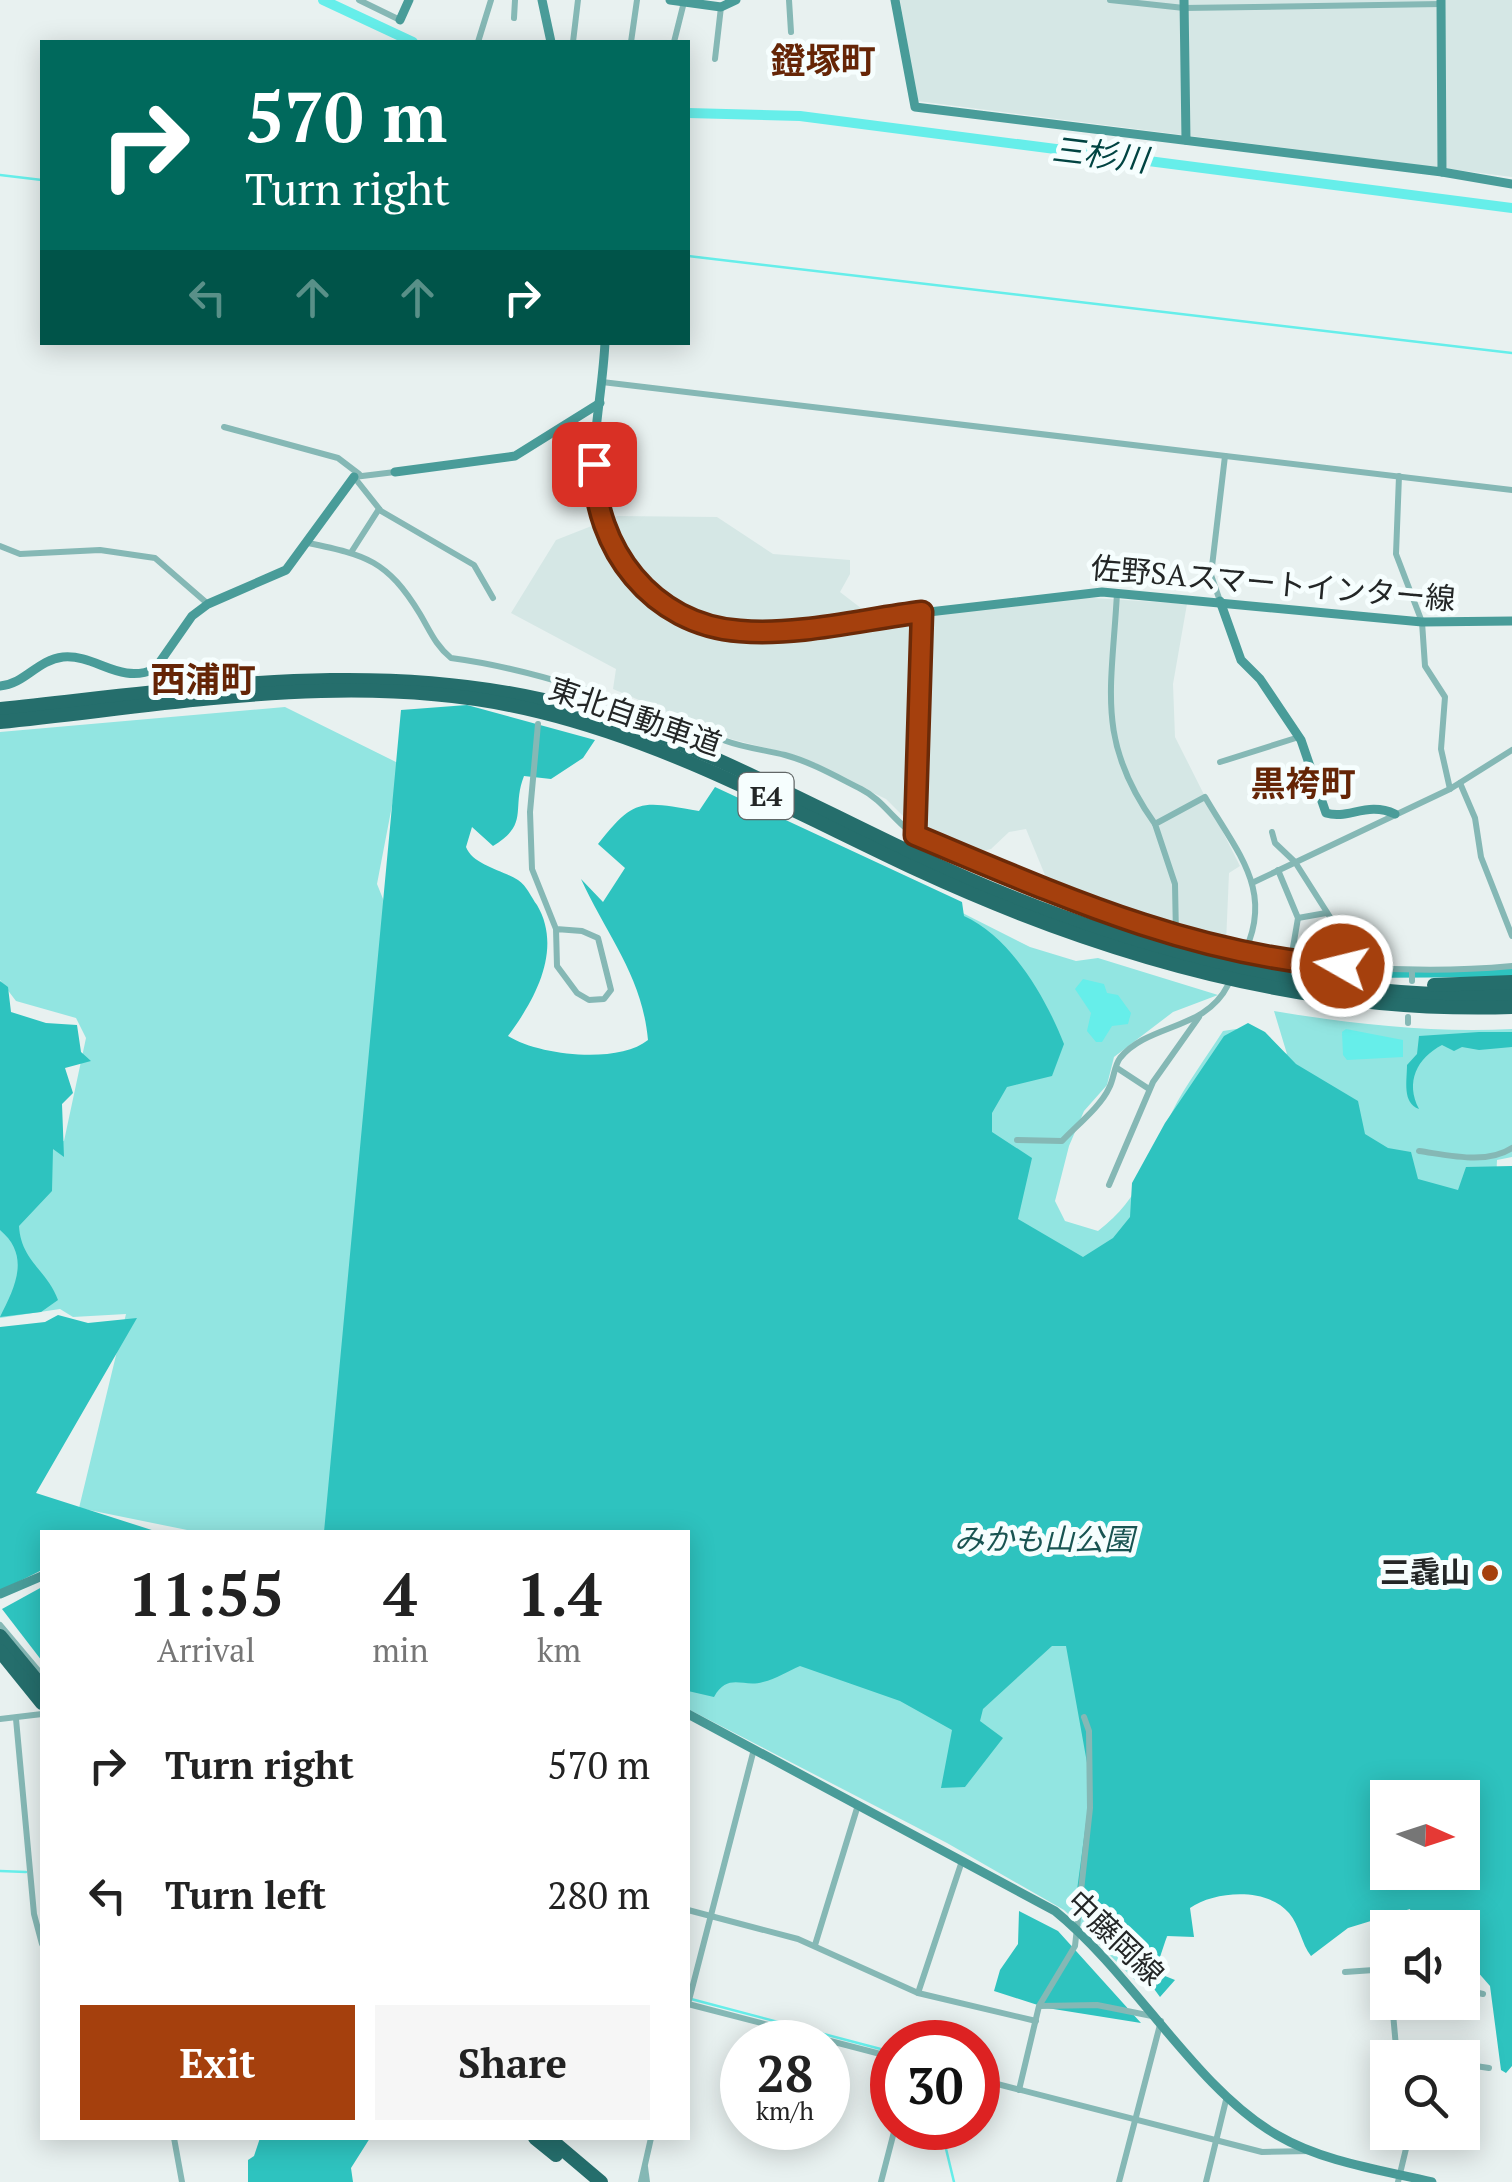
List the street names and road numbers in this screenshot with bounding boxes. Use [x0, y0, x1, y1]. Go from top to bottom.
street label: 佐野SAスマートインター線 [1089, 547, 1457, 619]
street label: 東北自動車道 [544, 668, 727, 764]
road number: E4 [738, 773, 794, 819]
street label: 中藤岡線 [1059, 1881, 1173, 1993]

